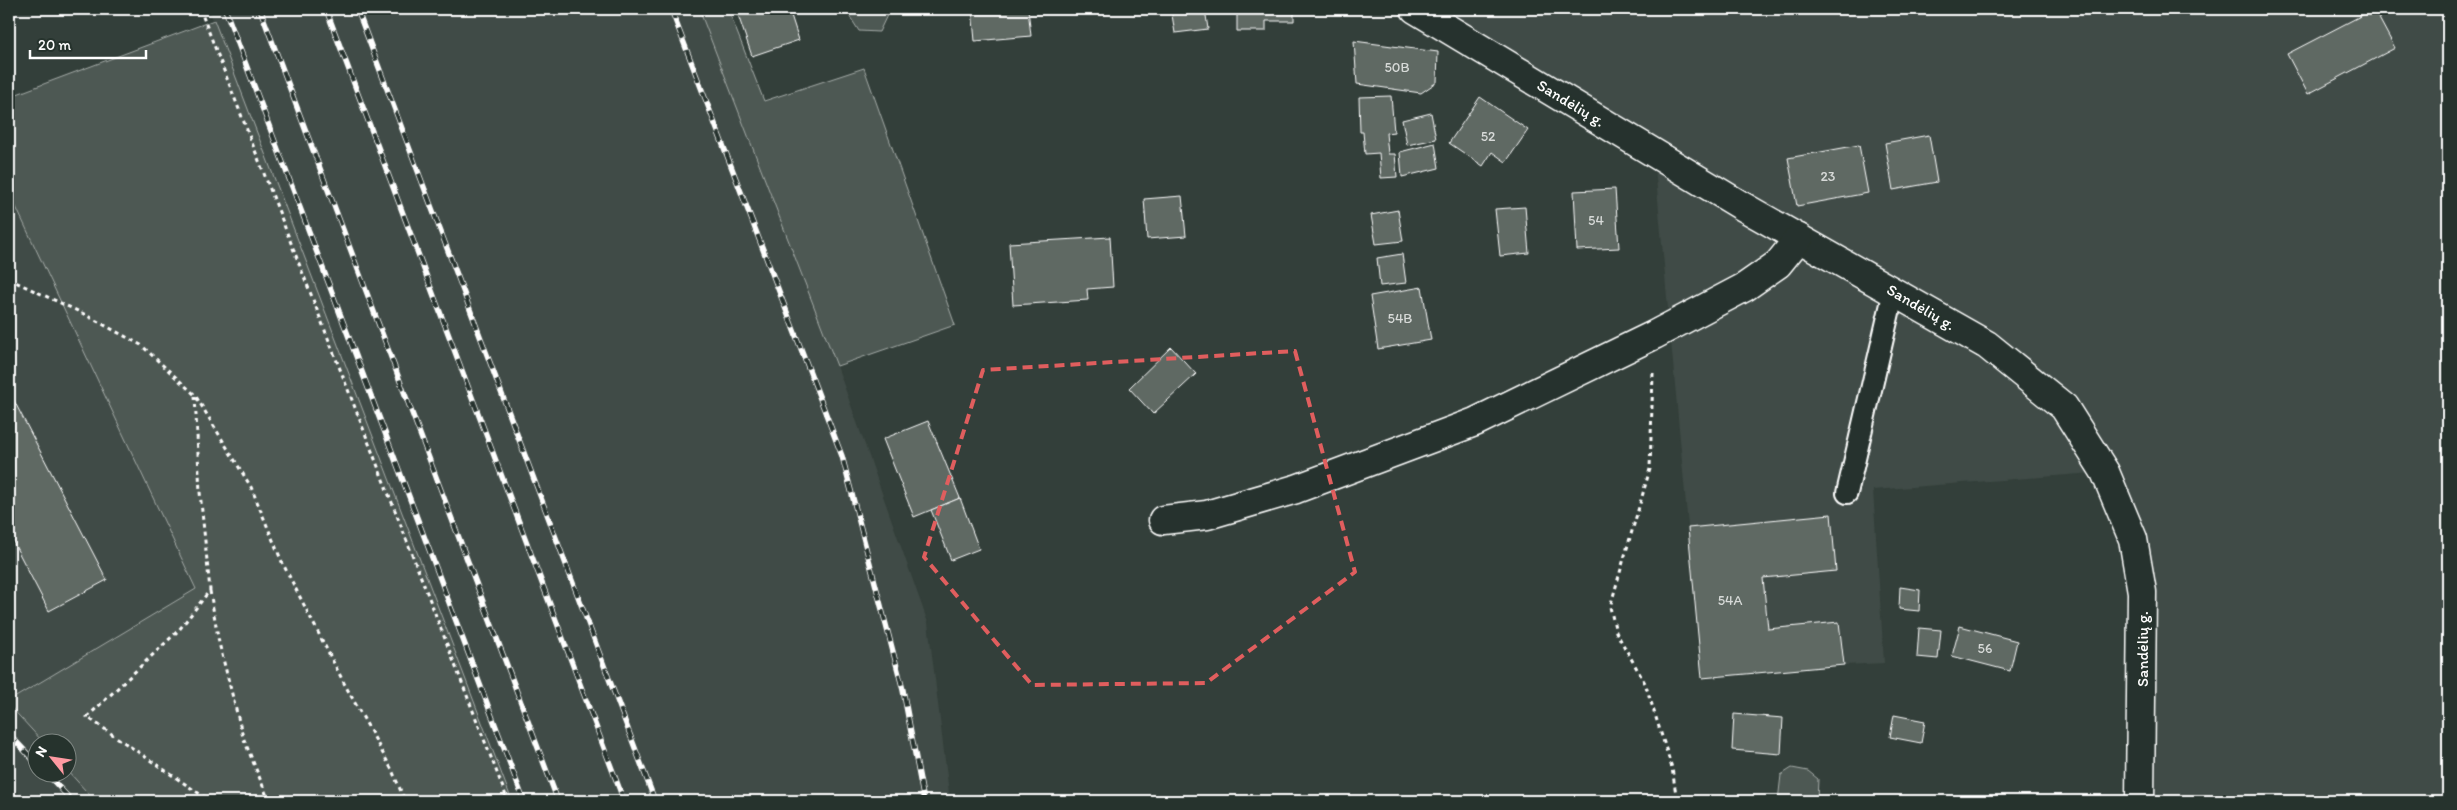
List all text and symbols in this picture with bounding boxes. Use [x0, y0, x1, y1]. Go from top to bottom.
scale bar [30, 28, 146, 60]
text: 20 m [38, 36, 72, 54]
house number: 50B [1384, 59, 1410, 76]
street label: Sandėlių g. [1534, 75, 1608, 131]
house number: 52 [1481, 128, 1496, 145]
house number: 23 [1821, 168, 1836, 185]
house number: 54 [1588, 212, 1604, 229]
street label: Sandėlių g. [1883, 280, 1959, 334]
house number: 54B [1388, 310, 1412, 327]
house number: 54A [1718, 592, 1742, 609]
street label: Sandėlių g. [2133, 611, 2152, 687]
house number: 56 [1978, 640, 1992, 657]
north arrow [28, 732, 78, 782]
text: N [31, 743, 51, 760]

